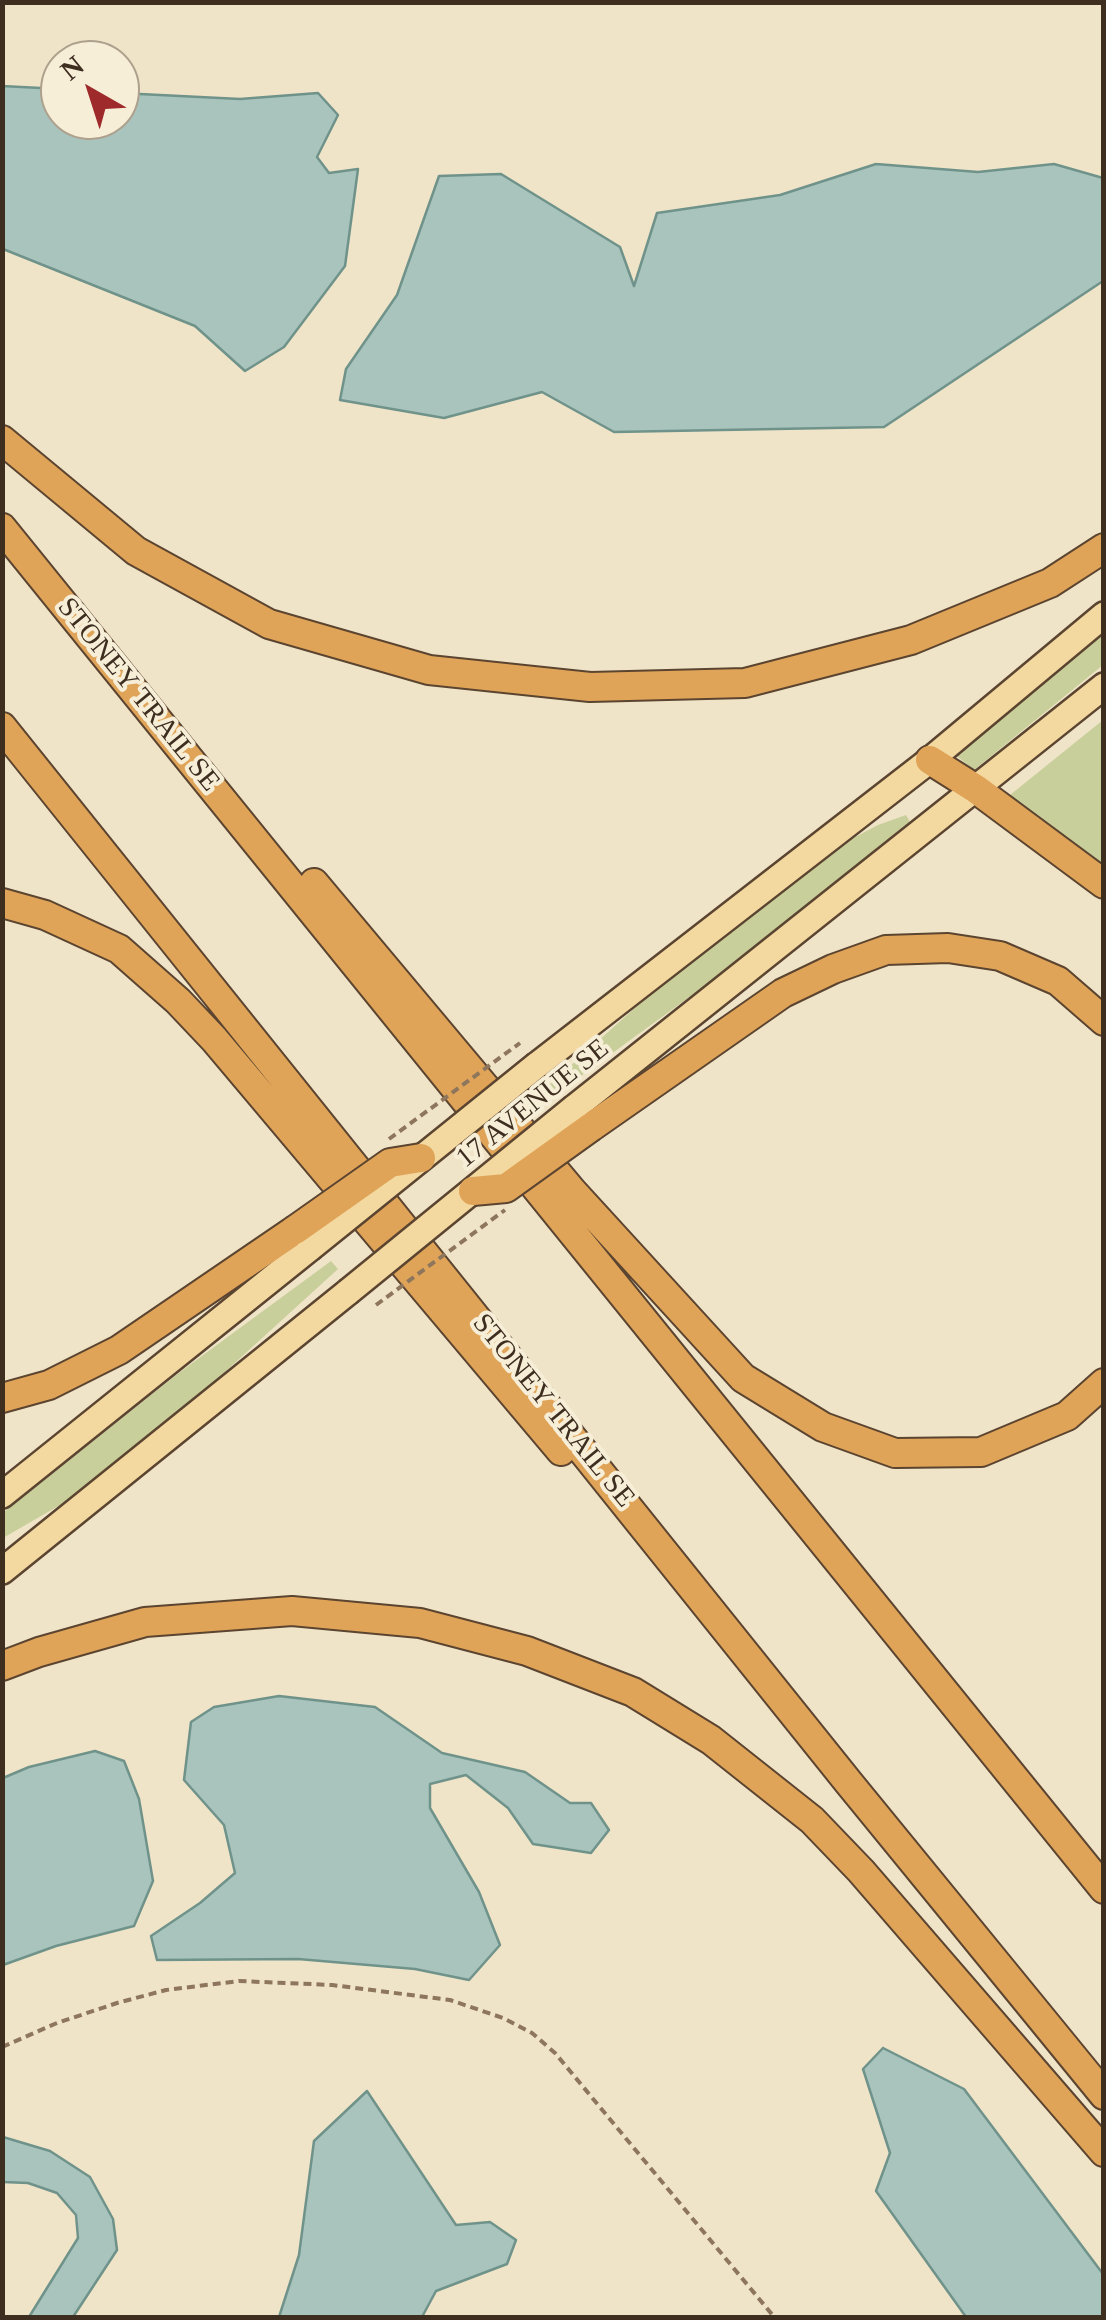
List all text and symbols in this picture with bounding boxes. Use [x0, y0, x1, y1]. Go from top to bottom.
north arrow [40, 40, 140, 140]
text: N [54, 49, 90, 86]
street label: STONEY TRAIL SE [50, 592, 226, 798]
street label: 17 AVENUE SE [450, 1032, 616, 1176]
street label: STONEY TRAIL SE [465, 1308, 641, 1514]

